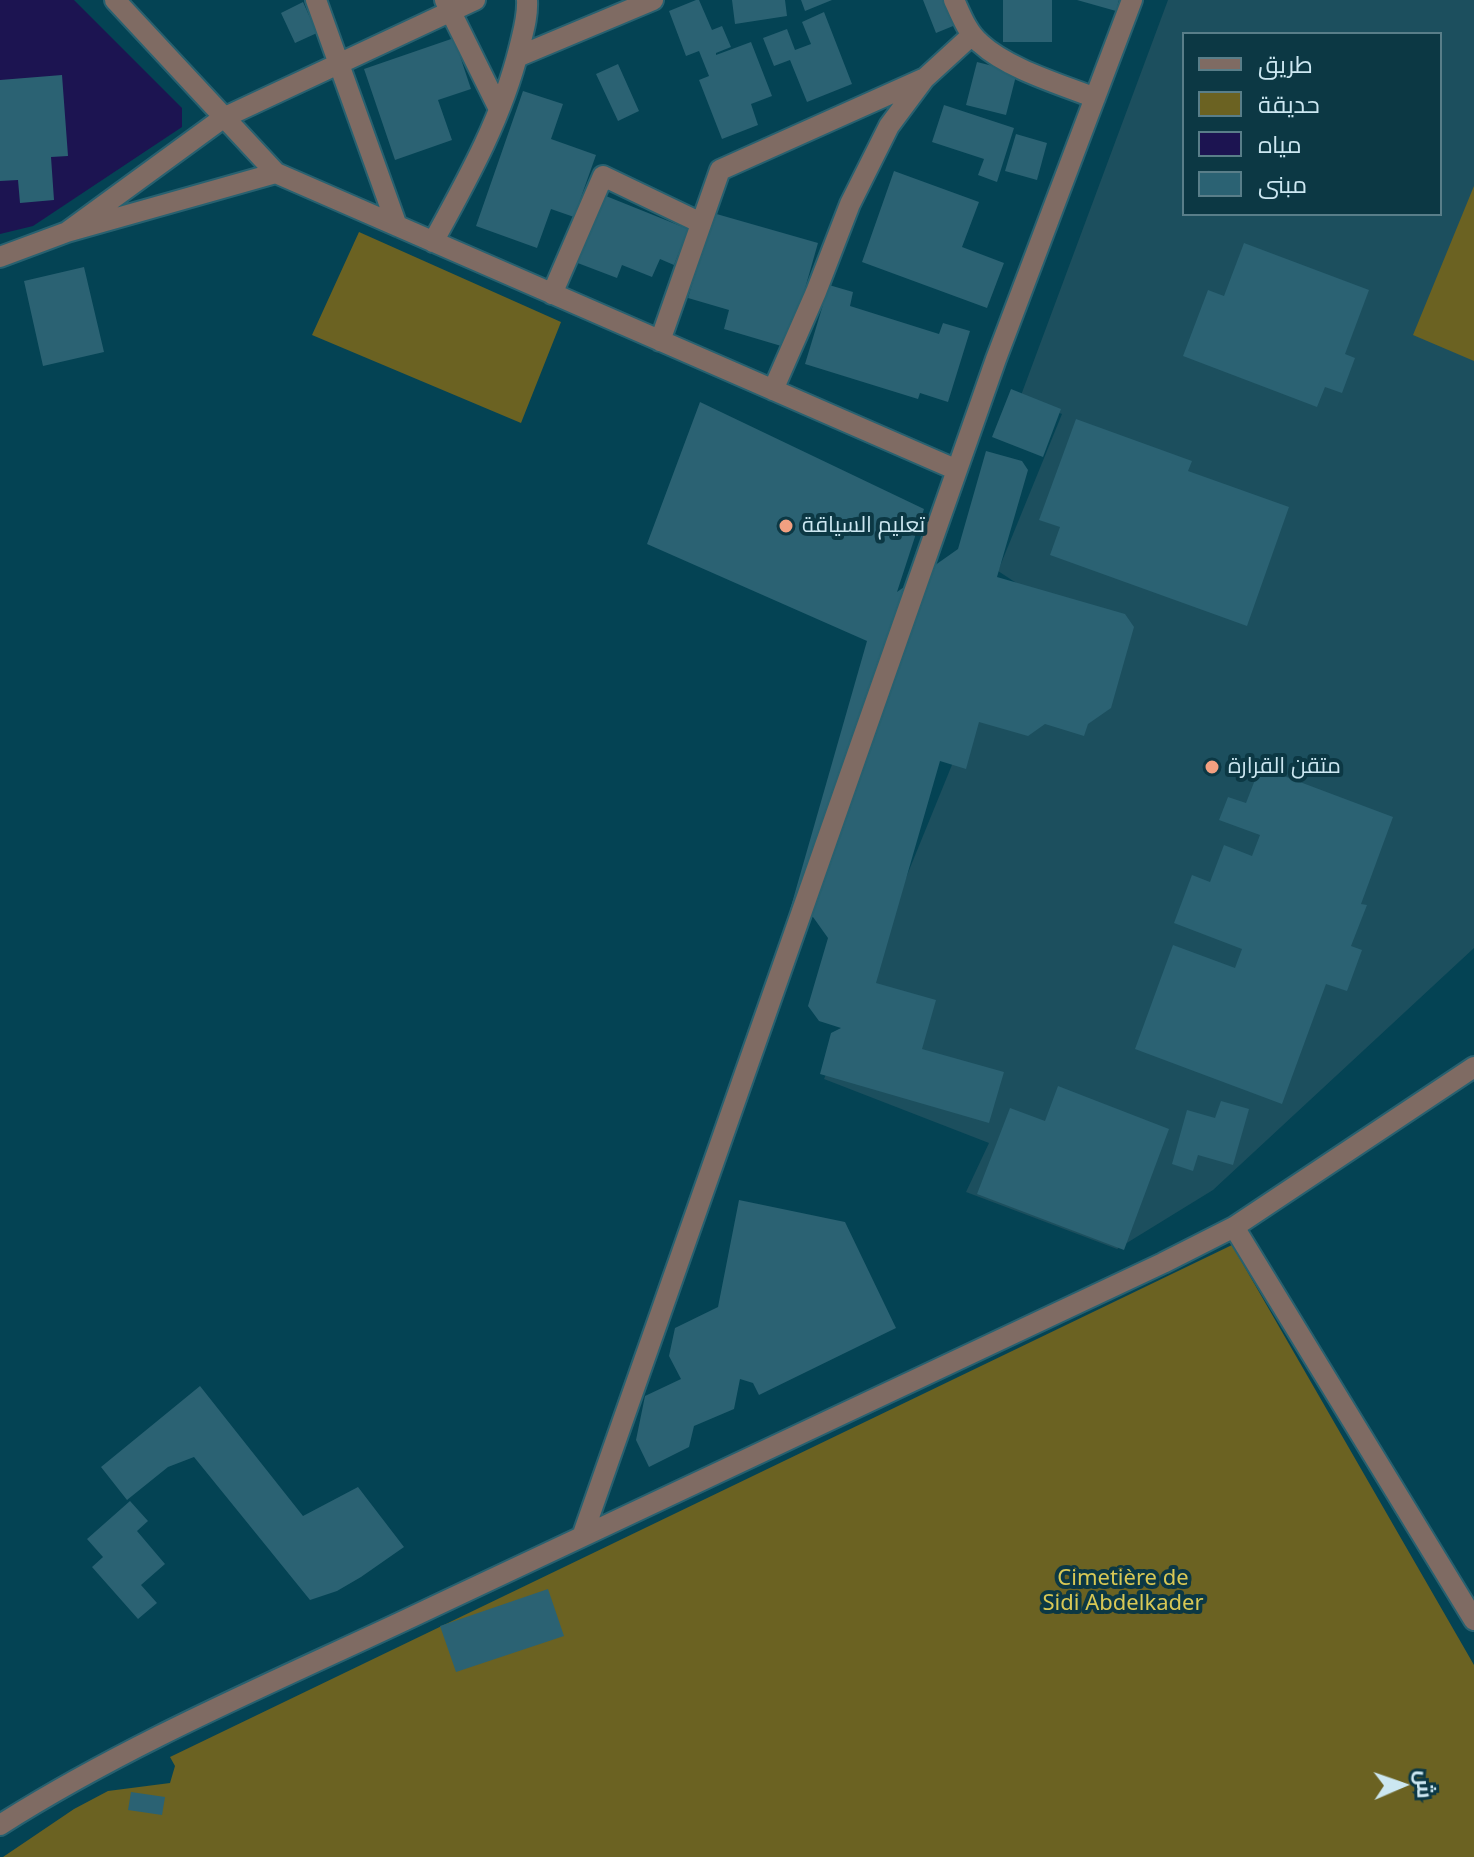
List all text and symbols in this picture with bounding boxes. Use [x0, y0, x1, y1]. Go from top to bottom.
legend [1182, 32, 1442, 216]
text: طريق [1258, 47, 1313, 80]
text: حديقة [1258, 87, 1320, 120]
text: مياه [1258, 127, 1302, 160]
text: مبنى [1258, 167, 1307, 200]
place label: تعليم السياقة [802, 513, 925, 539]
marker: تعليم السياقة [777, 517, 795, 535]
place label: متقن القرارة [1228, 754, 1341, 780]
marker: متقن القرارة [1203, 758, 1221, 776]
park label: Cimetière de Sidi Abdelkader [1043, 1566, 1203, 1618]
north arrow [1362, 1745, 1442, 1825]
text: ش [1411, 1770, 1441, 1799]

